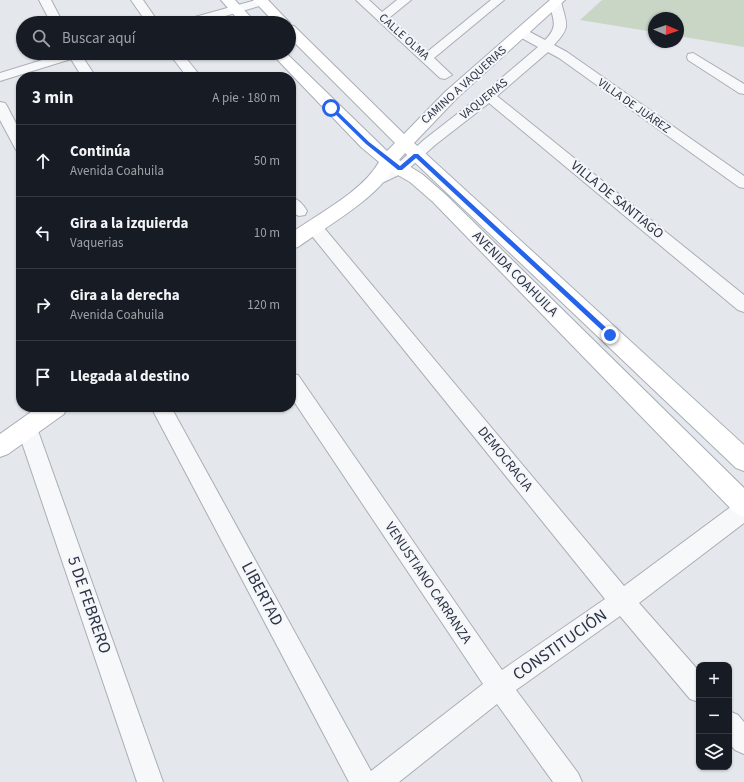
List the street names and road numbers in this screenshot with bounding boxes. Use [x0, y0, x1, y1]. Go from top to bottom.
street label: CALLE OLMA [375, 10, 433, 65]
street label: CAMINO A VAQUERIAS [418, 43, 510, 127]
street label: VAQUERIAS [457, 75, 511, 123]
street label: VILLA DE JUÁREZ [594, 75, 674, 137]
street label: VILLA DE SANTIAGO [566, 156, 668, 244]
street label: AVENIDA COAHUILA [468, 227, 563, 322]
street label: DEMOCRACIA [473, 422, 538, 496]
street label: VENUSTIANO CARRANZA [380, 518, 476, 648]
street label: 5 DE FEBRERO [61, 553, 117, 657]
street label: LIBERTAD [235, 558, 289, 630]
street label: CONSTITUCIÓN [508, 604, 612, 686]

